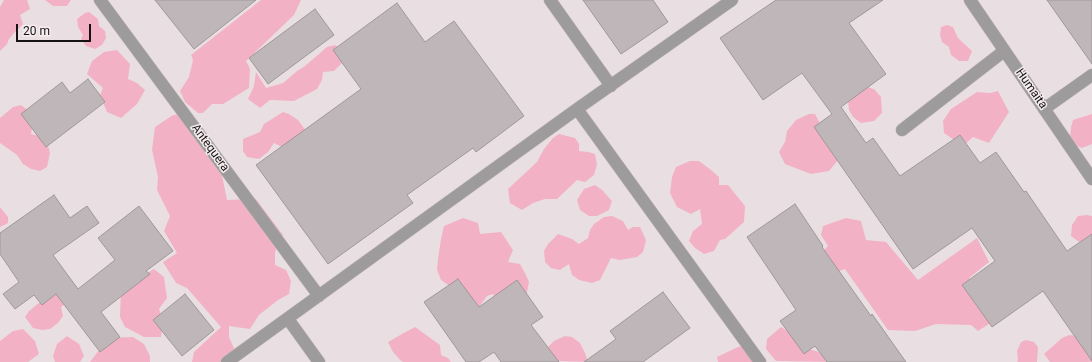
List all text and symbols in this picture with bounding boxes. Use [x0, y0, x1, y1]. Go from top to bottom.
scale bar [18, 16, 93, 42]
text: 20 m [23, 24, 50, 38]
street label: Humaita [1012, 66, 1050, 112]
street label: Antequera [188, 122, 232, 174]

